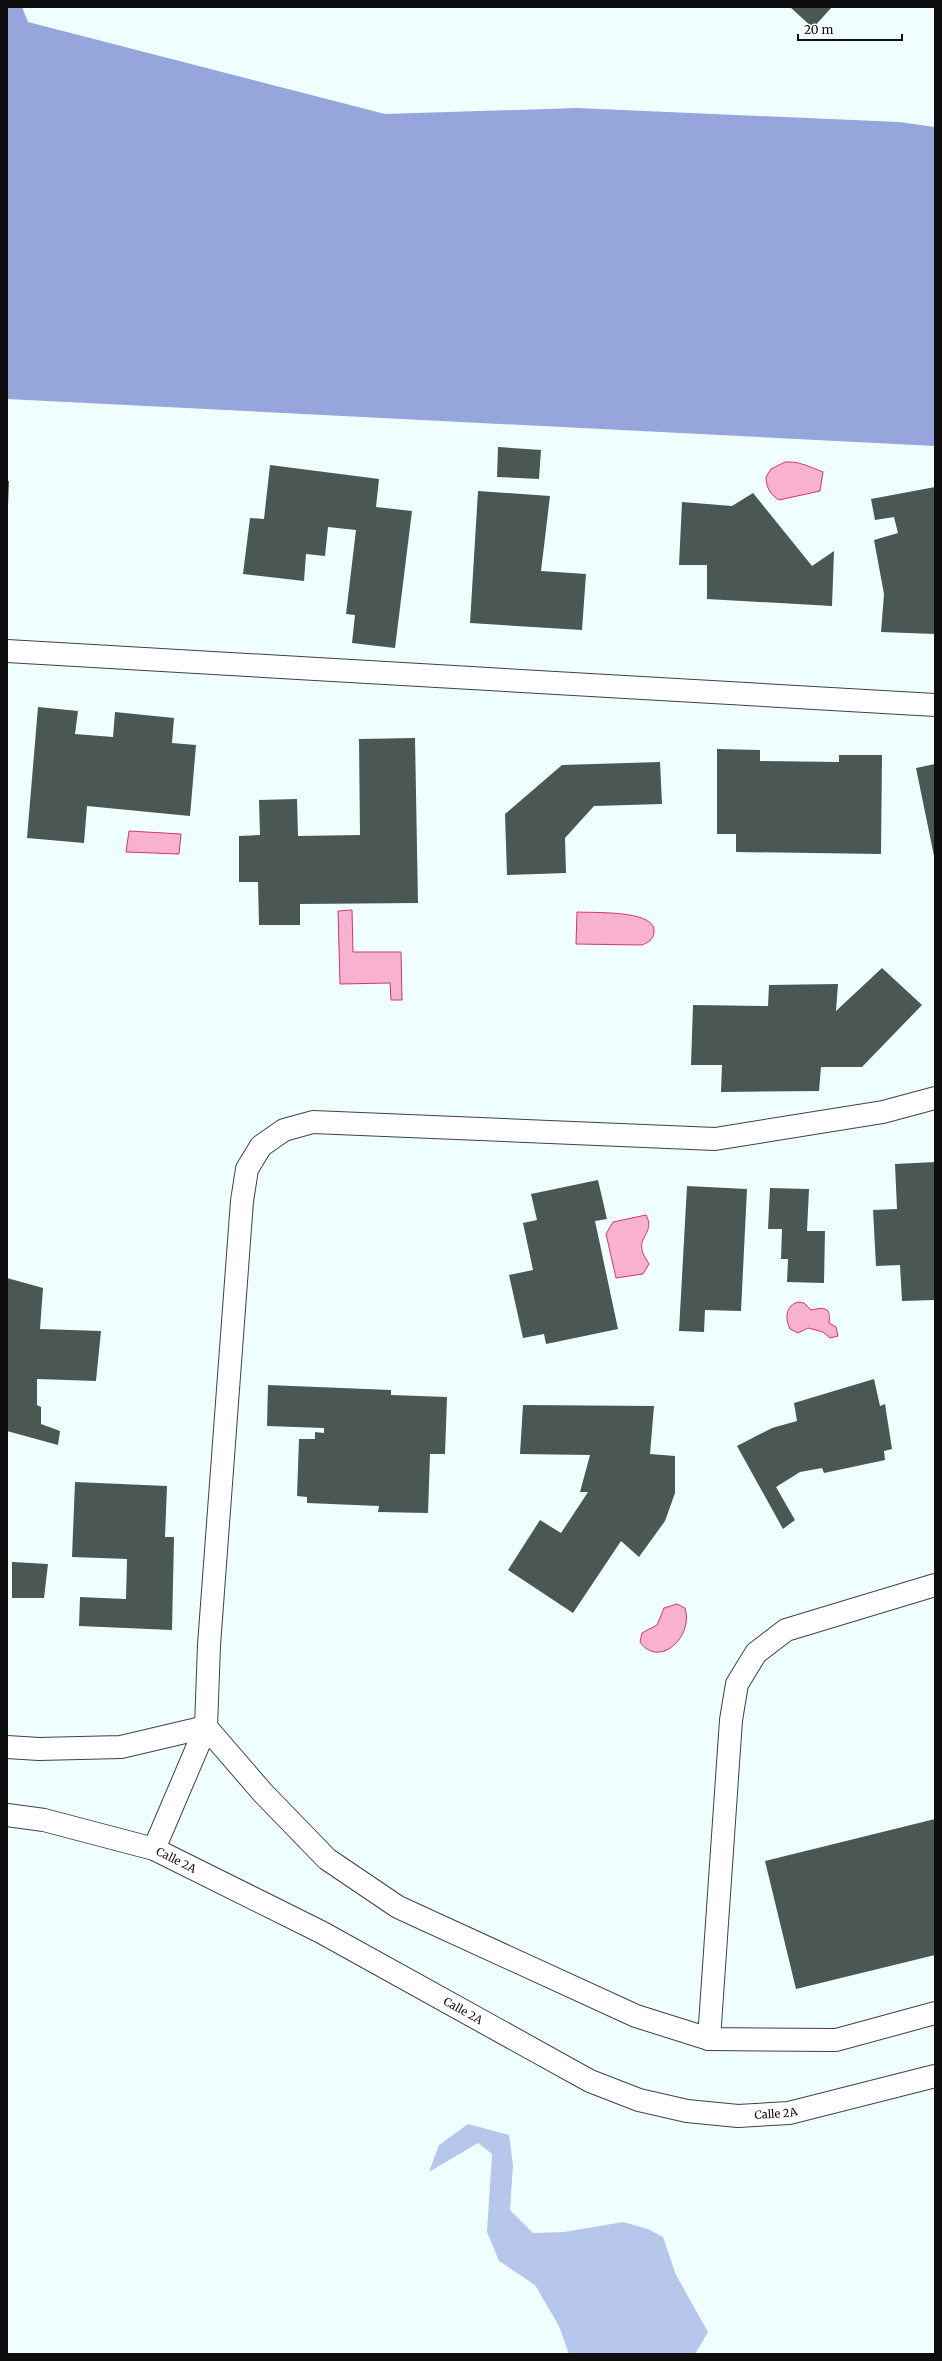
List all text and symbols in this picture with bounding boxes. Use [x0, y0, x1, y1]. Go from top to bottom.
scale bar [798, 16, 902, 42]
text: 20 m [804, 22, 833, 37]
street label: Calle 2A [154, 1844, 199, 1876]
street label: Calle 2A [441, 1994, 485, 2027]
street label: Calle 2A [754, 2104, 799, 2122]

